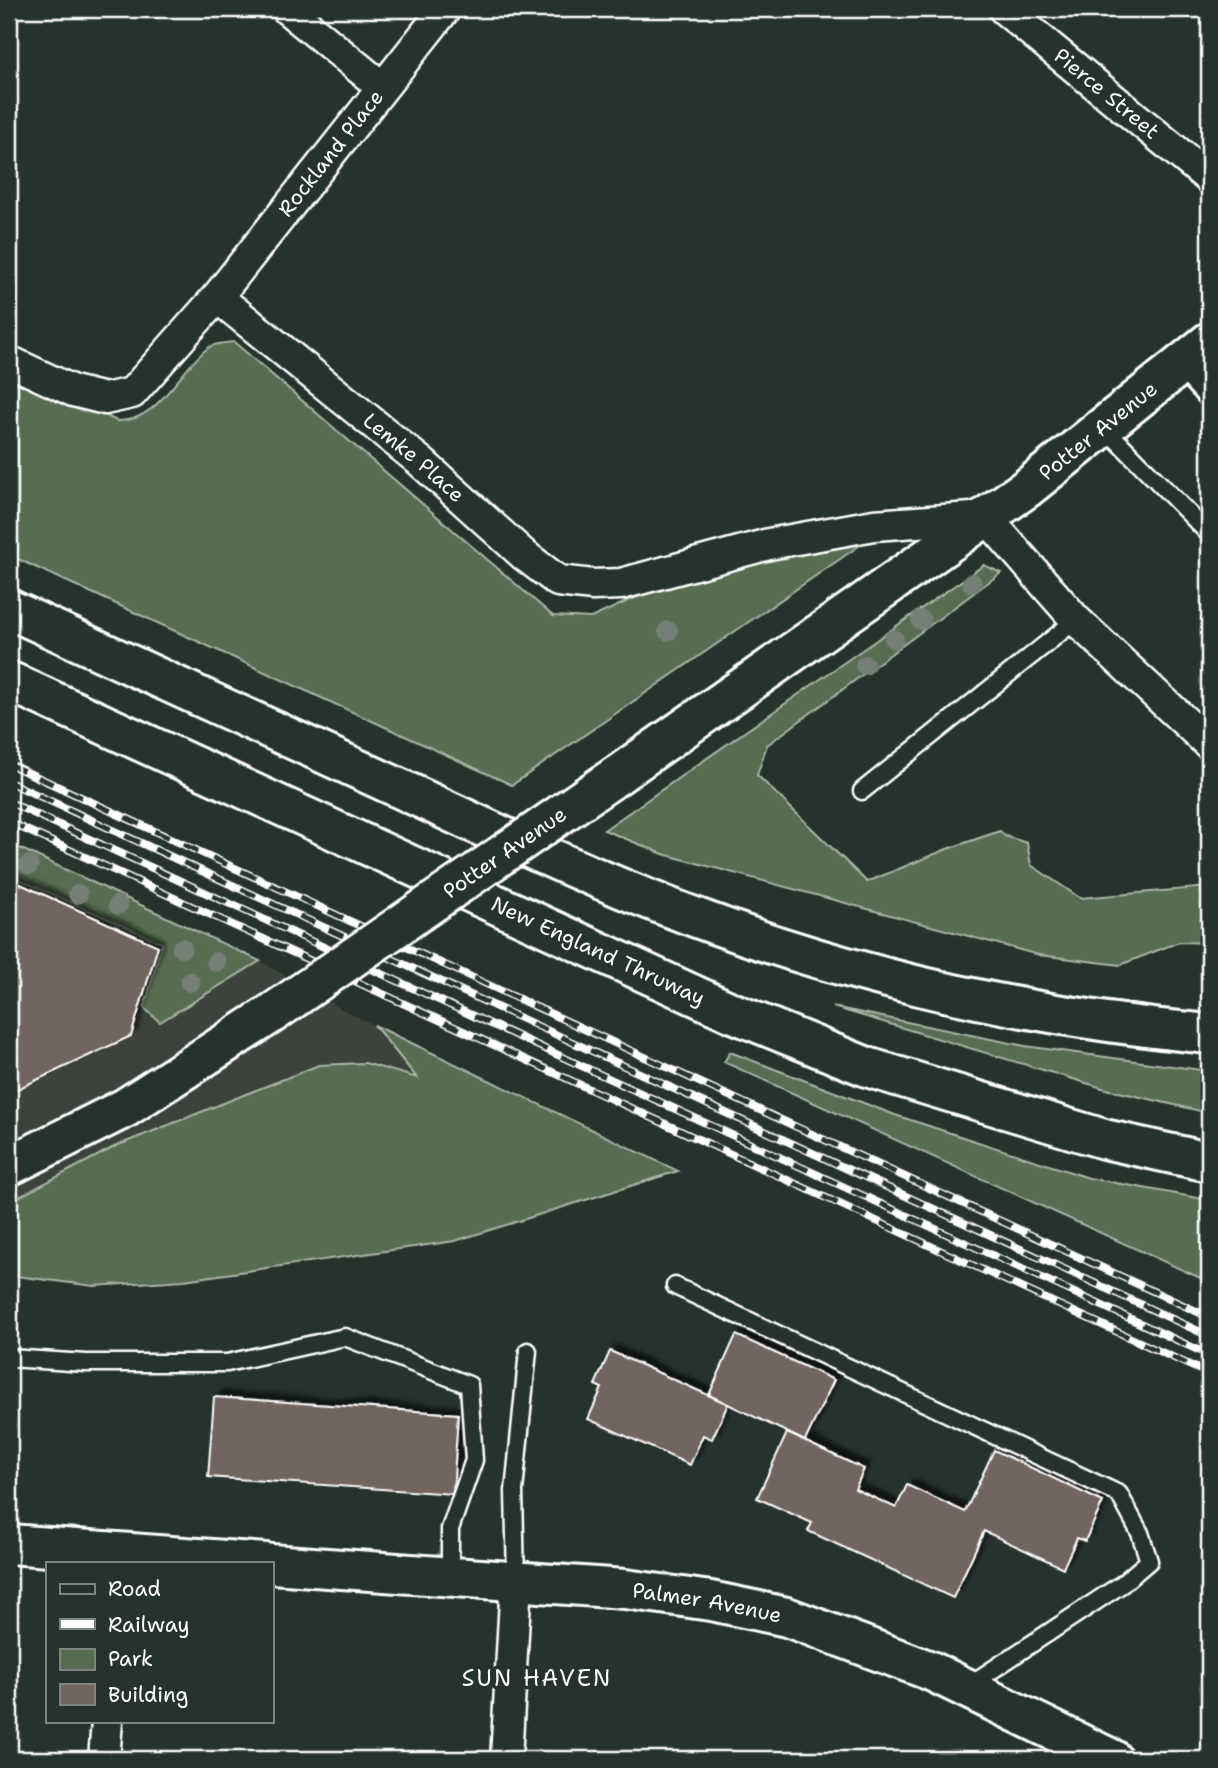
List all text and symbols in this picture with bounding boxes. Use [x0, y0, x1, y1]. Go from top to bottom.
street label: Pierce Street [1048, 42, 1165, 145]
street label: Rockland Place [272, 84, 390, 223]
street label: Potter Avenue [1033, 375, 1163, 487]
street label: Lemke Place [357, 407, 470, 509]
street label: Potter Avenue [438, 800, 572, 905]
street label: New England Thruway [487, 890, 710, 1012]
legend [46, 1562, 273, 1722]
text: Road [108, 1575, 161, 1603]
street label: Palmer Avenue [631, 1576, 784, 1630]
text: Railway [108, 1611, 190, 1639]
text: Park [108, 1645, 153, 1673]
district label: SUN HAVEN [462, 1663, 612, 1693]
text: Building [108, 1681, 188, 1709]

